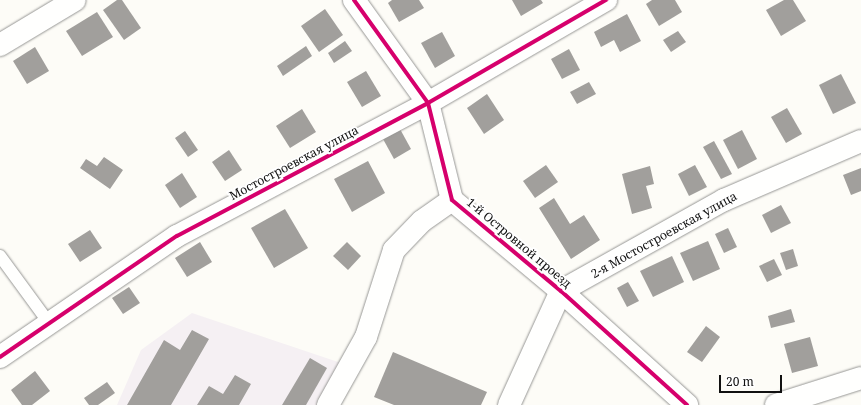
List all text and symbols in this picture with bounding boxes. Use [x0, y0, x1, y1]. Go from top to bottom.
street label: Мостостроевская улица [227, 123, 361, 203]
street label: 2-я Мостостроевская улица [588, 189, 740, 281]
street label: 1-й Островной проезд [464, 195, 574, 291]
scale bar [721, 367, 784, 393]
text: 20 m [726, 373, 754, 390]

